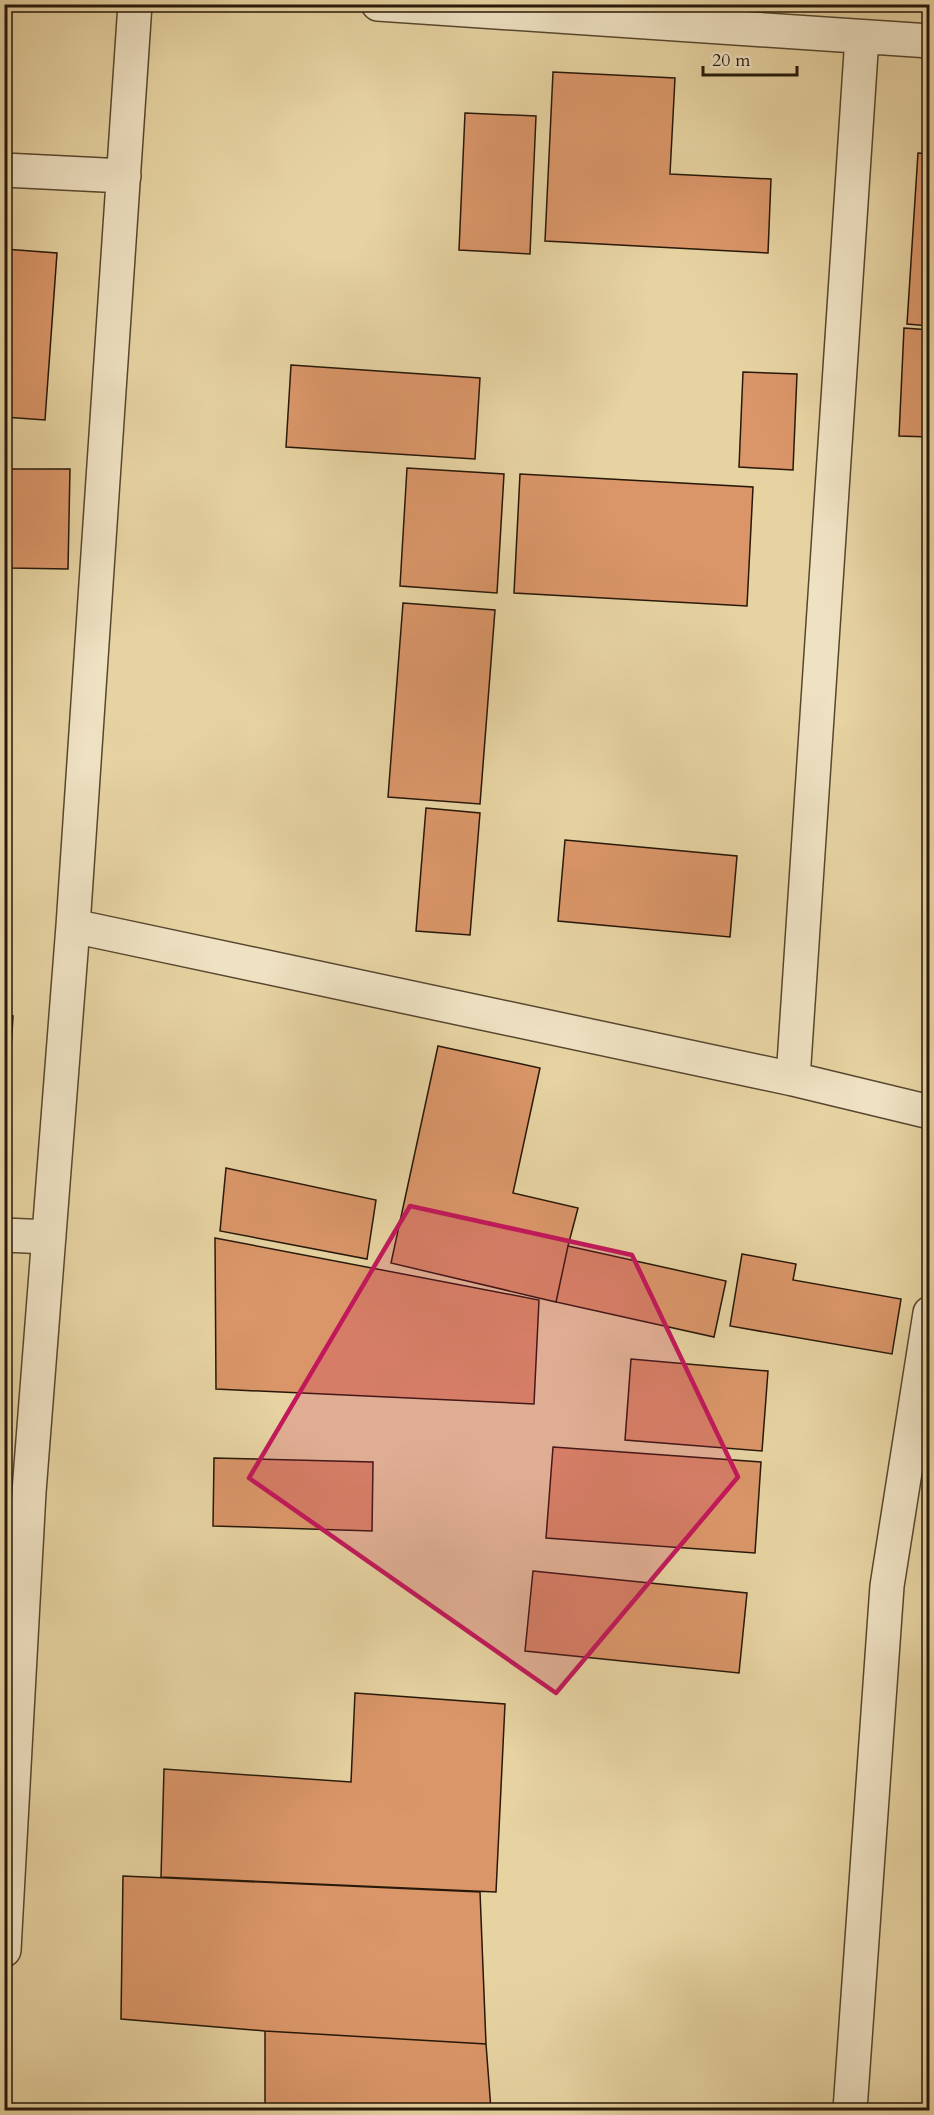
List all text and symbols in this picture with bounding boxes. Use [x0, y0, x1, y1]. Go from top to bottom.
scale bar [703, 39, 798, 77]
text: 20 m [712, 48, 751, 73]

